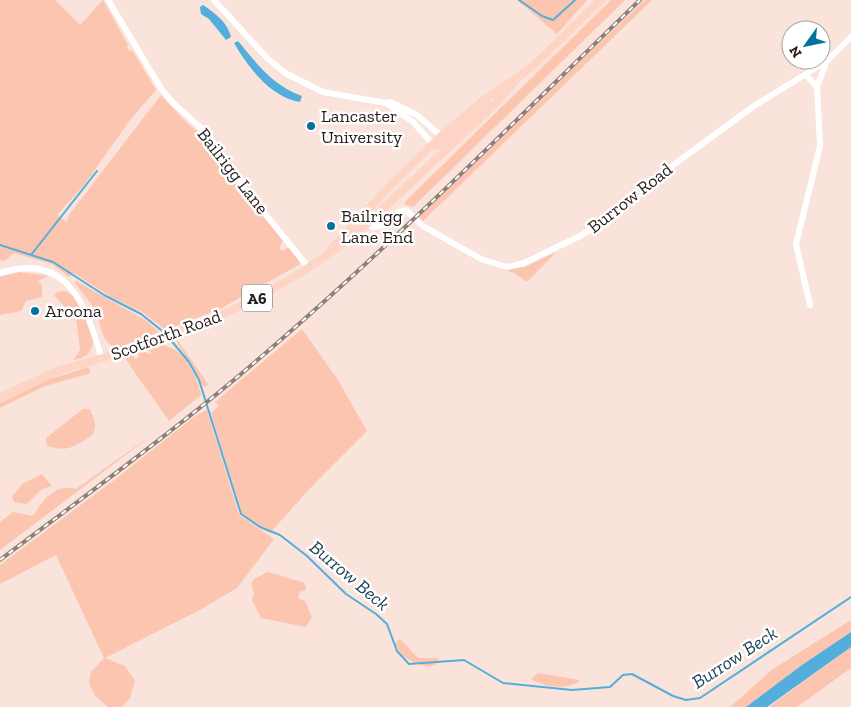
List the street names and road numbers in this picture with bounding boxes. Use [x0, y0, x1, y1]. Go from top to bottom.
street label: Bailrigg Lane [193, 124, 273, 218]
street label: Burrow Road [583, 158, 677, 238]
road number: A6 [242, 284, 272, 312]
street label: Scotforth Road [108, 305, 224, 365]

